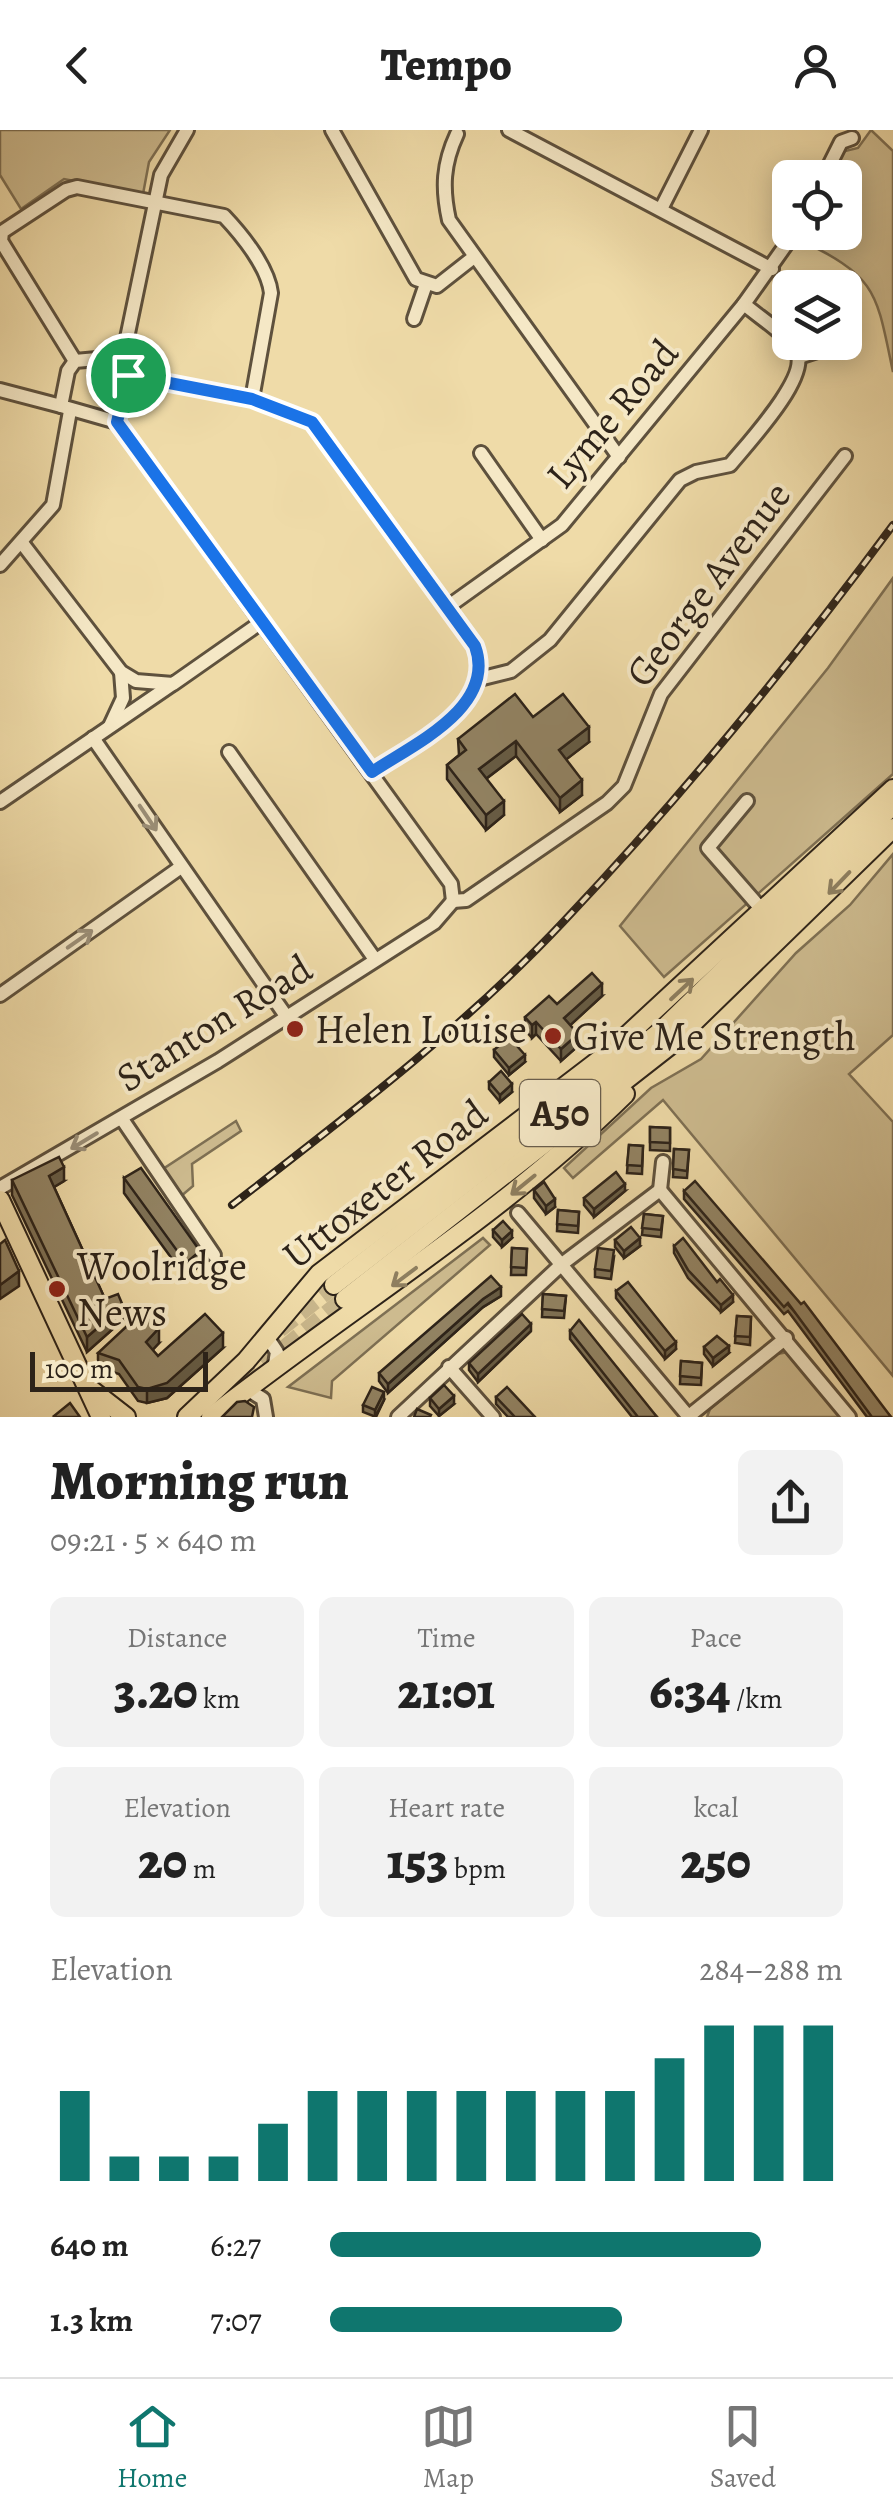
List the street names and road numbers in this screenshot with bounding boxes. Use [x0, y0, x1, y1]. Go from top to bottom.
street label: Lyme Road [533, 327, 691, 501]
street label: George Avenue [613, 470, 803, 698]
street label: Stanton Road [106, 941, 323, 1105]
road number: A50 [520, 1080, 600, 1146]
street label: Uttoxeter Road [271, 1086, 499, 1282]

